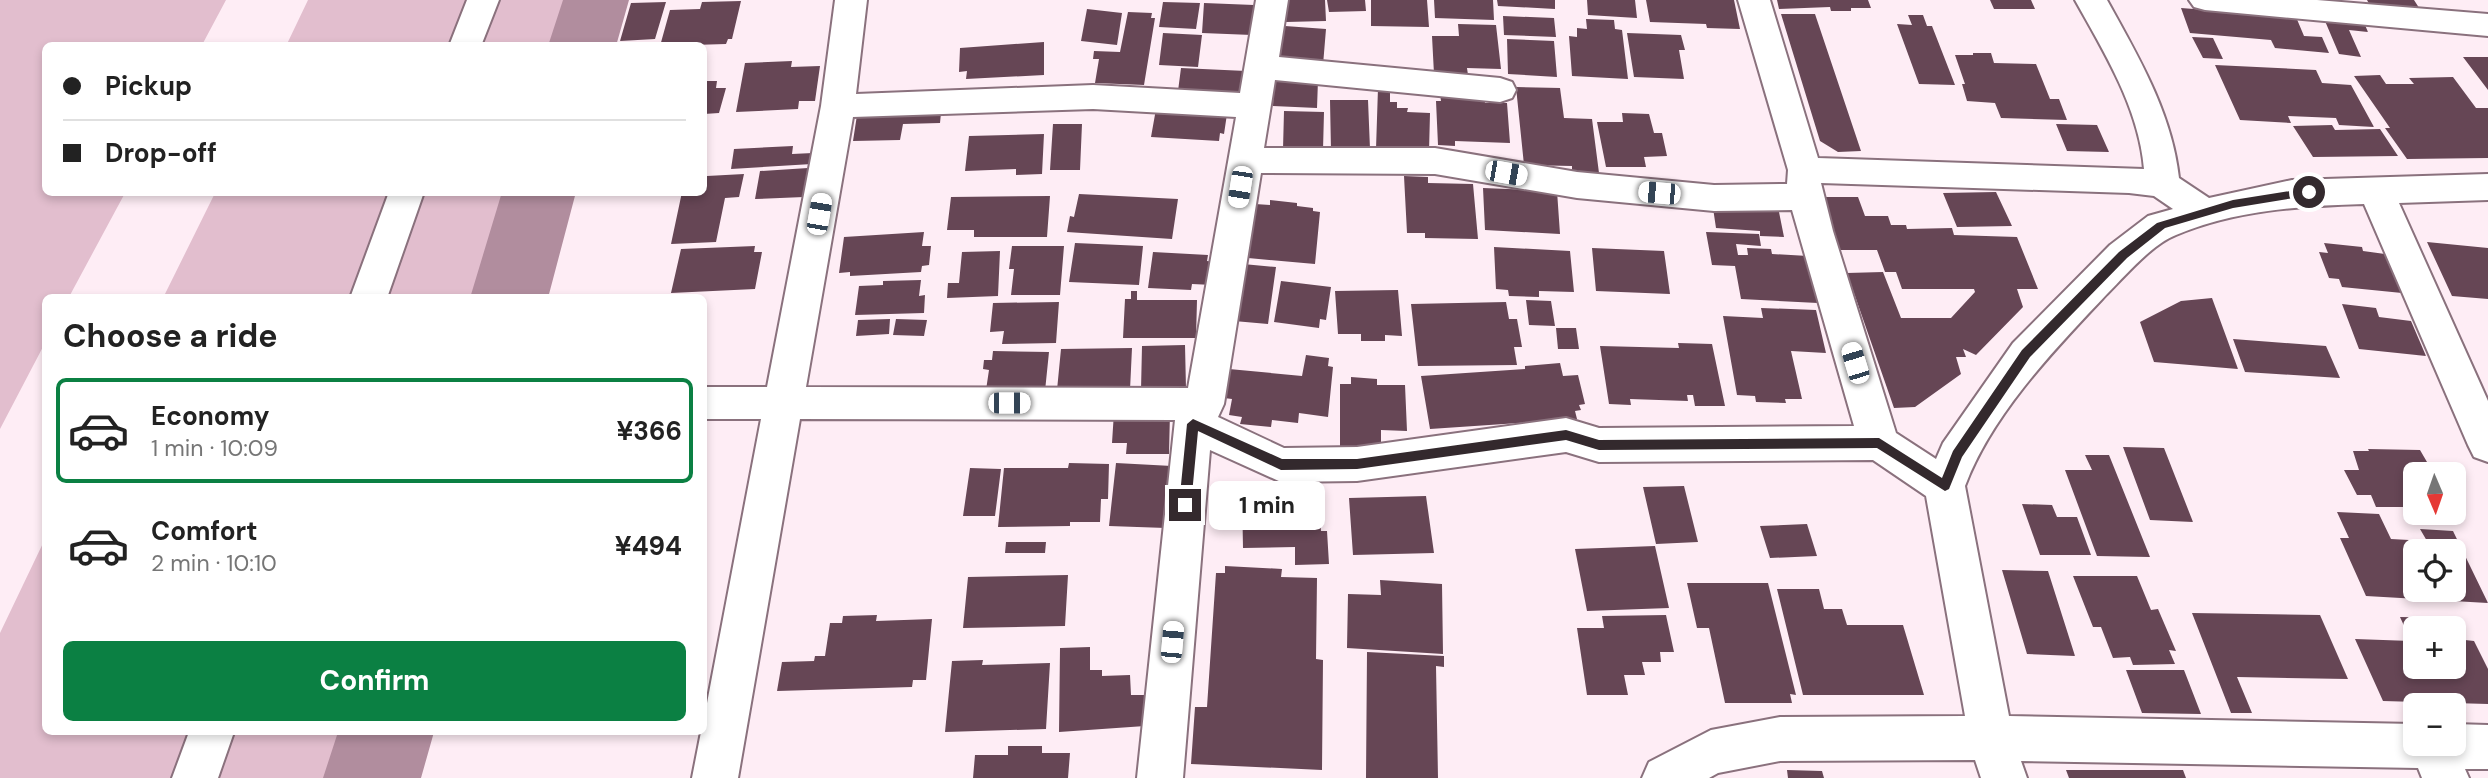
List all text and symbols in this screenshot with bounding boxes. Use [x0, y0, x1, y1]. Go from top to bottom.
text: Pickup [105, 69, 192, 103]
text: Drop-off [105, 136, 217, 170]
car [1484, 159, 1529, 187]
car [1227, 165, 1254, 209]
route start [2293, 176, 2325, 208]
car [1638, 181, 1681, 205]
car [806, 191, 833, 237]
text: Choose a ride [63, 315, 278, 357]
car [1839, 340, 1872, 386]
car [989, 393, 1031, 414]
icon: car [67, 399, 130, 462]
text: Economy [151, 399, 269, 433]
text: ¥366 [616, 414, 682, 448]
text: 1 min · 10:09 [151, 433, 278, 463]
north arrow [2403, 462, 2466, 525]
map controls [2403, 462, 2466, 756]
callout: 1 min [1210, 480, 1325, 530]
route end [1169, 489, 1201, 521]
text: 1 min [1239, 490, 1295, 520]
icon: car [67, 514, 130, 577]
text: Comfort [151, 514, 257, 548]
text: ¥494 [615, 529, 682, 563]
button: locate [2403, 539, 2466, 602]
text: 2 min · 10:10 [151, 548, 277, 578]
button: + [2403, 616, 2466, 679]
car [1160, 620, 1185, 664]
button: Confirm [63, 641, 686, 721]
button: − [2403, 693, 2466, 756]

